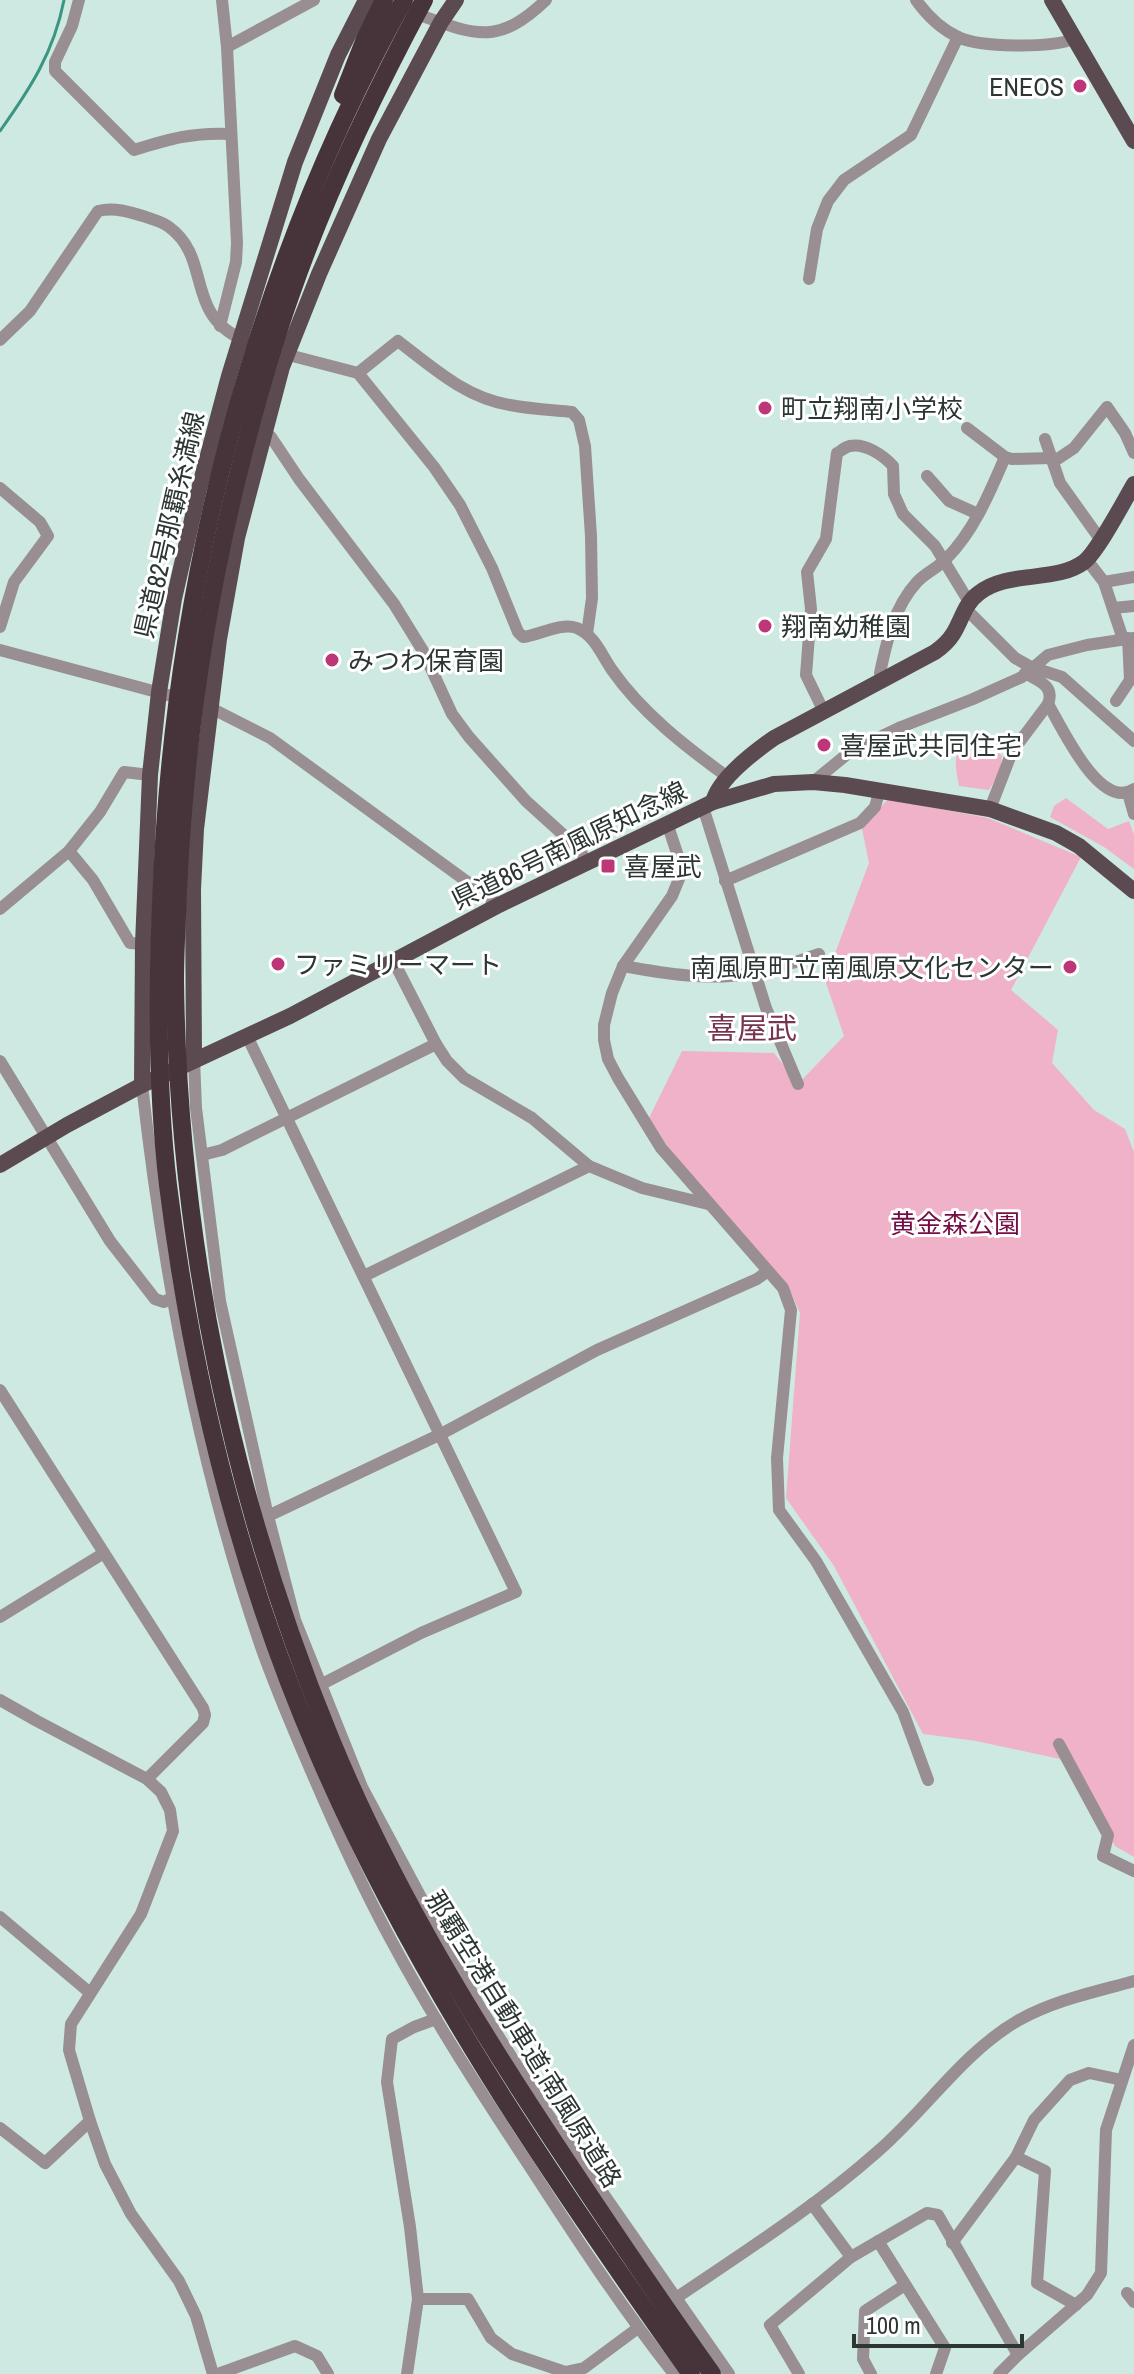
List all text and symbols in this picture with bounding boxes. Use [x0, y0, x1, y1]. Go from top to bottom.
place label: ENEOS [989, 69, 1064, 104]
marker: ENEOS [1071, 77, 1089, 95]
place label: 町立翔南小学校 [781, 391, 963, 426]
marker: 町立翔南小学校 [756, 399, 774, 417]
street label: 県道82号那覇糸満線 [126, 408, 212, 642]
place label: 翔南幼稚園 [781, 609, 911, 644]
marker: 翔南幼稚園 [756, 617, 774, 635]
place label: みつわ保育園 [348, 643, 504, 678]
marker: みつわ保育園 [323, 651, 341, 669]
place label: 喜屋武共同住宅 [840, 728, 1022, 763]
marker: 喜屋武共同住宅 [815, 736, 833, 754]
street label: 県道86号南風原知念線 [446, 773, 692, 917]
place label: 喜屋武 [624, 849, 702, 884]
marker: 喜屋武 [599, 857, 617, 875]
place label: ファミリーマート [294, 947, 502, 982]
place label: 南風原町立南風原文化センター [690, 950, 1054, 985]
marker: ファミリーマート [269, 955, 287, 973]
marker: 南風原町立南風原文化センター [1061, 958, 1079, 976]
district label: 喜屋武 [707, 1008, 797, 1048]
park label: 黄金森公園 [890, 1206, 1020, 1241]
street label: 那覇空港自動車道;南風原道路 [418, 1884, 630, 2194]
scale bar [854, 2298, 1022, 2348]
text: 100 m [866, 2309, 921, 2341]

